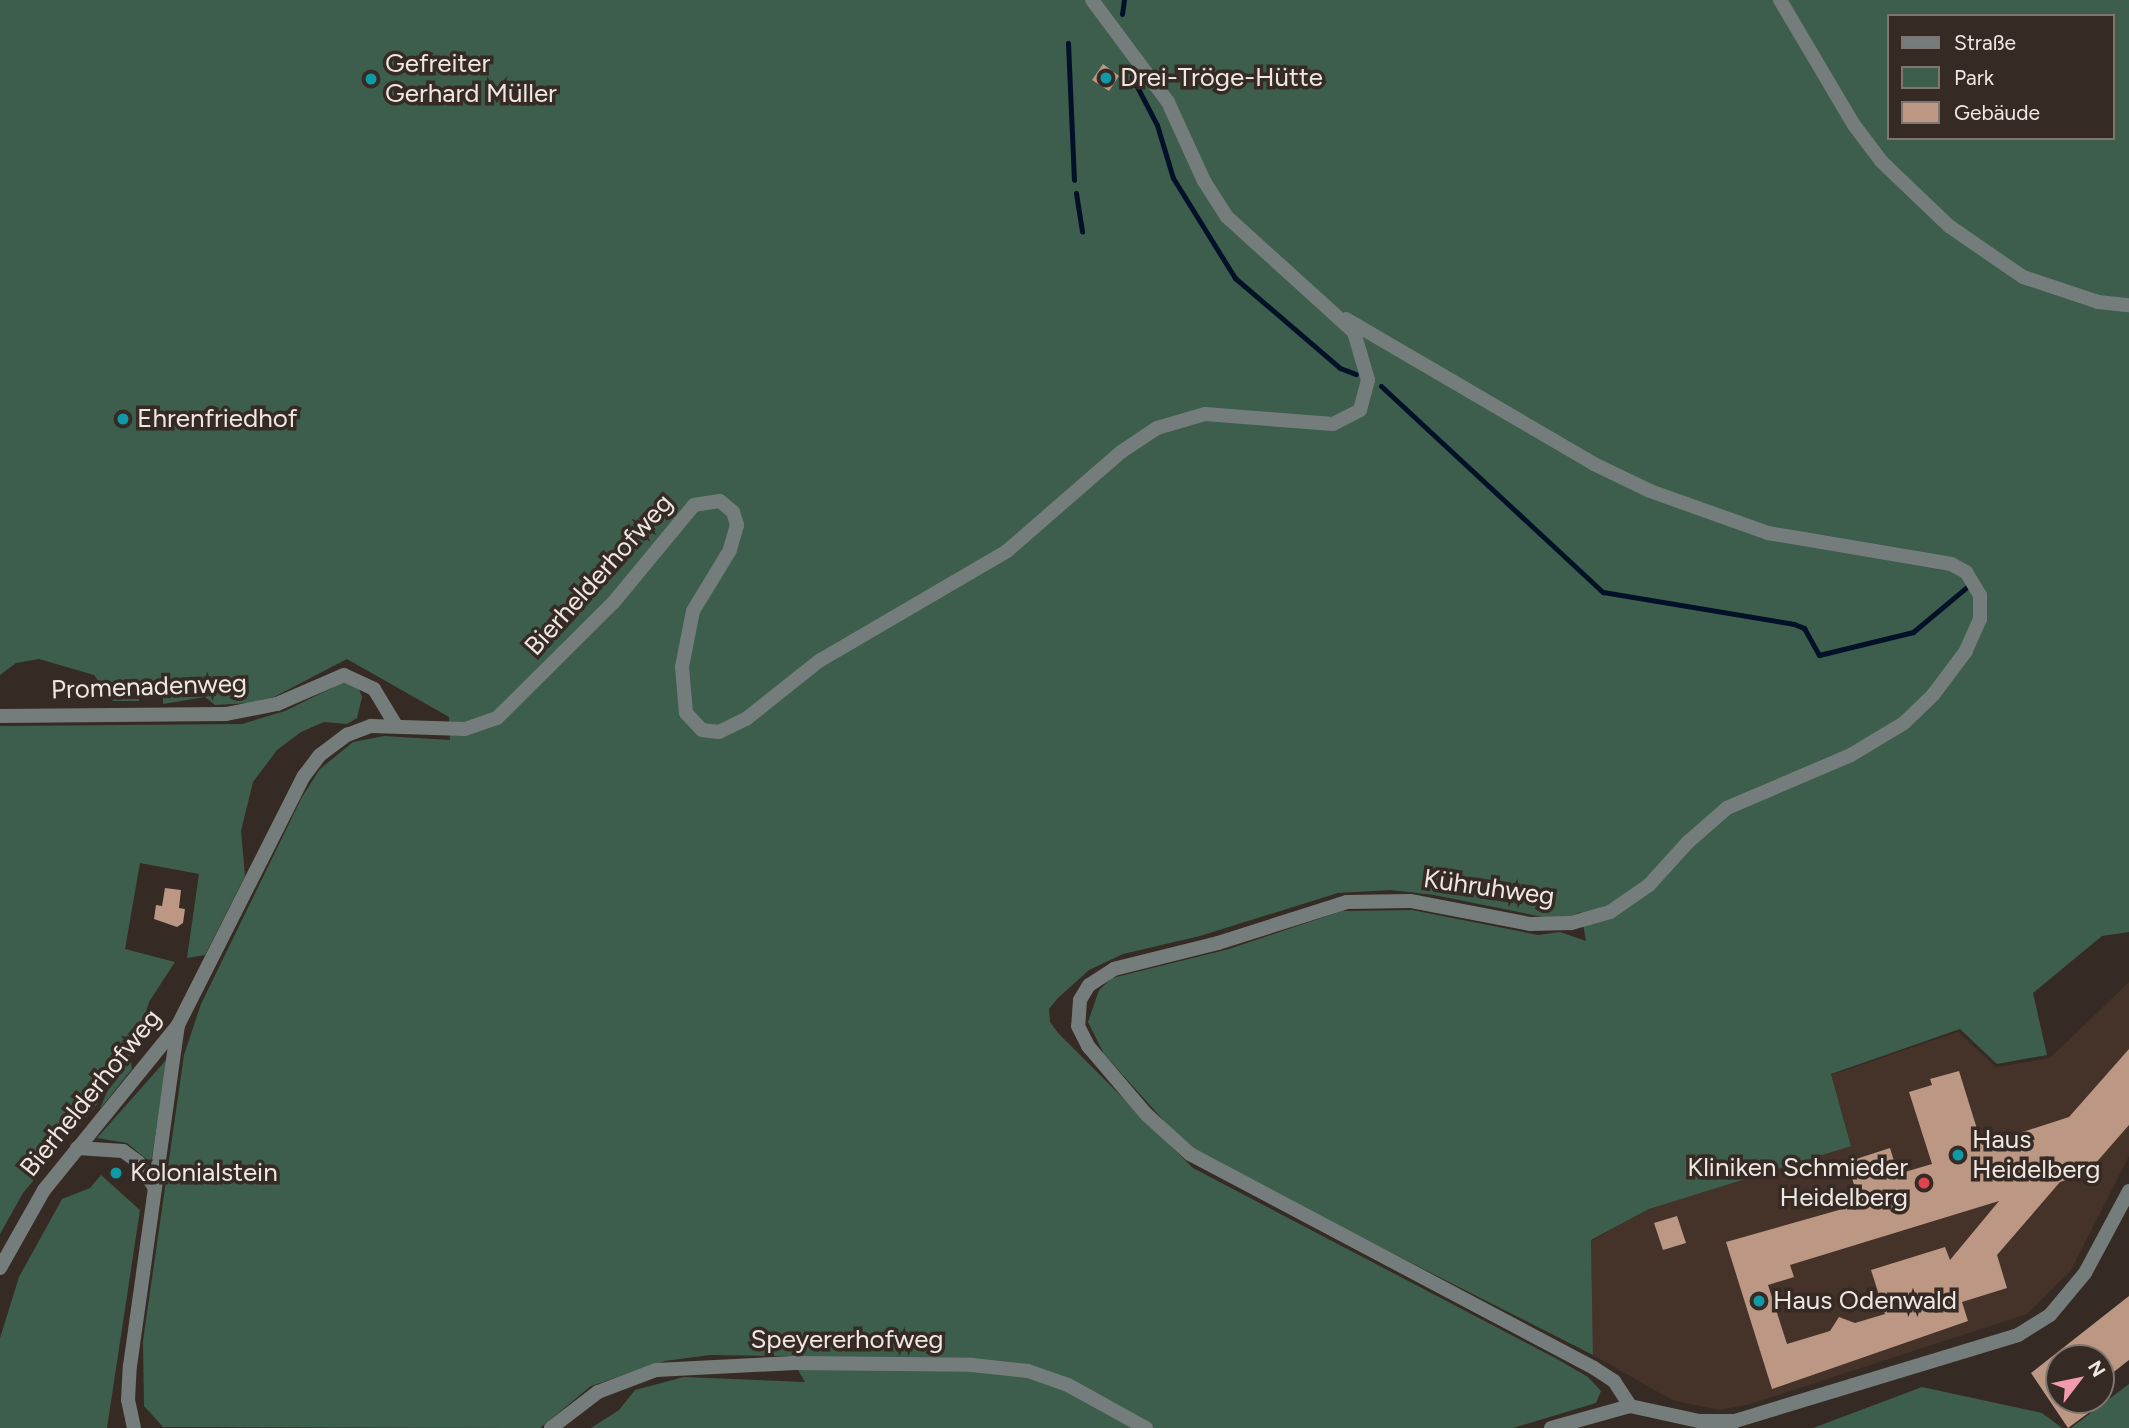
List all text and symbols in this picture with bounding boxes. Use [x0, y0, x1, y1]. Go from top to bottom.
legend [1888, 14, 2115, 140]
text: Straße [1954, 30, 2016, 55]
place label: Gefreiter Gerhard Müller [385, 48, 557, 110]
place label: Drei-Tröge-Hütte [1120, 62, 1323, 94]
text: Park [1954, 65, 1994, 90]
marker: Drei-Tröge-Hütte [1098, 70, 1114, 86]
marker: Gefreiter Gerhard Müller [363, 71, 379, 87]
text: Gebäude [1954, 100, 2040, 125]
place label: Ehrenfriedhof [137, 403, 297, 435]
marker: Ehrenfriedhof [115, 411, 131, 427]
street label: Bierhelderhofweg [518, 488, 680, 662]
street label: Promenadenweg [50, 668, 248, 706]
street label: Kühruhweg [1421, 863, 1557, 913]
street label: Bierhelderhofweg [14, 1003, 168, 1183]
place label: Haus Heidelberg [1972, 1124, 2100, 1186]
marker: Haus Heidelberg [1950, 1147, 1966, 1163]
place label: Kliniken Schmieder Heidelberg [1687, 1152, 1908, 1214]
place label: Kolonialstein [130, 1157, 278, 1189]
marker: Kolonialstein [108, 1165, 124, 1181]
marker: Kliniken Schmieder Heidelberg [1914, 1173, 1934, 1193]
place label: Haus Odenwald [1773, 1285, 1957, 1317]
marker: Haus Odenwald [1751, 1293, 1767, 1309]
street label: Speyererhofweg [750, 1324, 944, 1356]
north arrow [2045, 1344, 2115, 1414]
text: N [2083, 1356, 2110, 1381]

